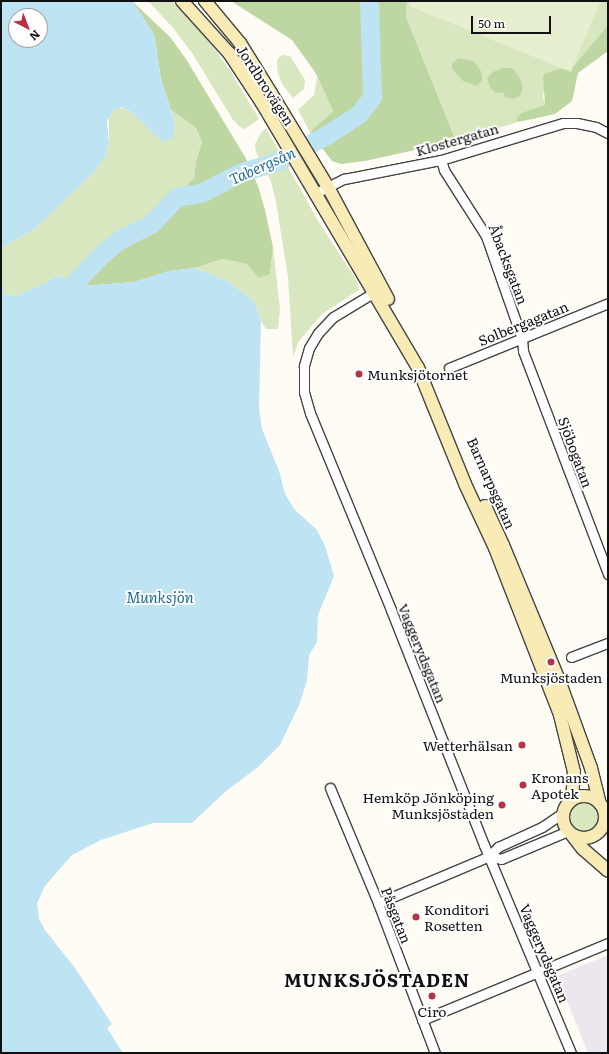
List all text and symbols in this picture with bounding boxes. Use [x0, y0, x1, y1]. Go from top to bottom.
north arrow [8, 8, 48, 48]
scale bar [473, 8, 553, 34]
text: 50 m [478, 14, 505, 32]
text: N [27, 27, 44, 45]
street label: Jordbrovägen [234, 42, 298, 128]
street label: Klostergatan [414, 119, 500, 159]
water label: Tabergsån [226, 142, 298, 188]
street label: Åbacksgatan [486, 221, 532, 307]
street label: Solbergagatan [476, 297, 570, 349]
place label: Munksjötornet [367, 366, 468, 382]
marker: Munksjötornet [354, 369, 364, 379]
street label: Sjöbogatan [555, 414, 597, 490]
street label: Barnarpsgatan [464, 435, 520, 531]
water label: Munksjön [126, 588, 194, 606]
street label: Vaggerydsgatan [395, 601, 451, 705]
marker: Munksjöstaden [546, 657, 556, 667]
place label: Munksjöstaden [500, 669, 602, 685]
place label: Wetterhälsan [423, 737, 513, 753]
marker: Wetterhälsan [516, 739, 528, 751]
place label: Kronans Apotek [531, 769, 588, 802]
marker: Kronans Apotek [518, 780, 528, 790]
place label: Hemköp Jönköping Munksjöstaden [362, 789, 494, 822]
marker: Hemköp Jönköping Munksjöstaden [497, 800, 507, 810]
street label: Påsgatan [379, 884, 415, 946]
place label: Konditori Rosetten [424, 901, 489, 934]
street label: Vaggerydsgatan [517, 901, 573, 1005]
marker: Konditori Rosetten [411, 912, 421, 922]
district label: MUNKSJÖSTADEN [284, 969, 470, 991]
marker: Ciro [427, 991, 437, 1001]
place label: Ciro [417, 1003, 447, 1019]

